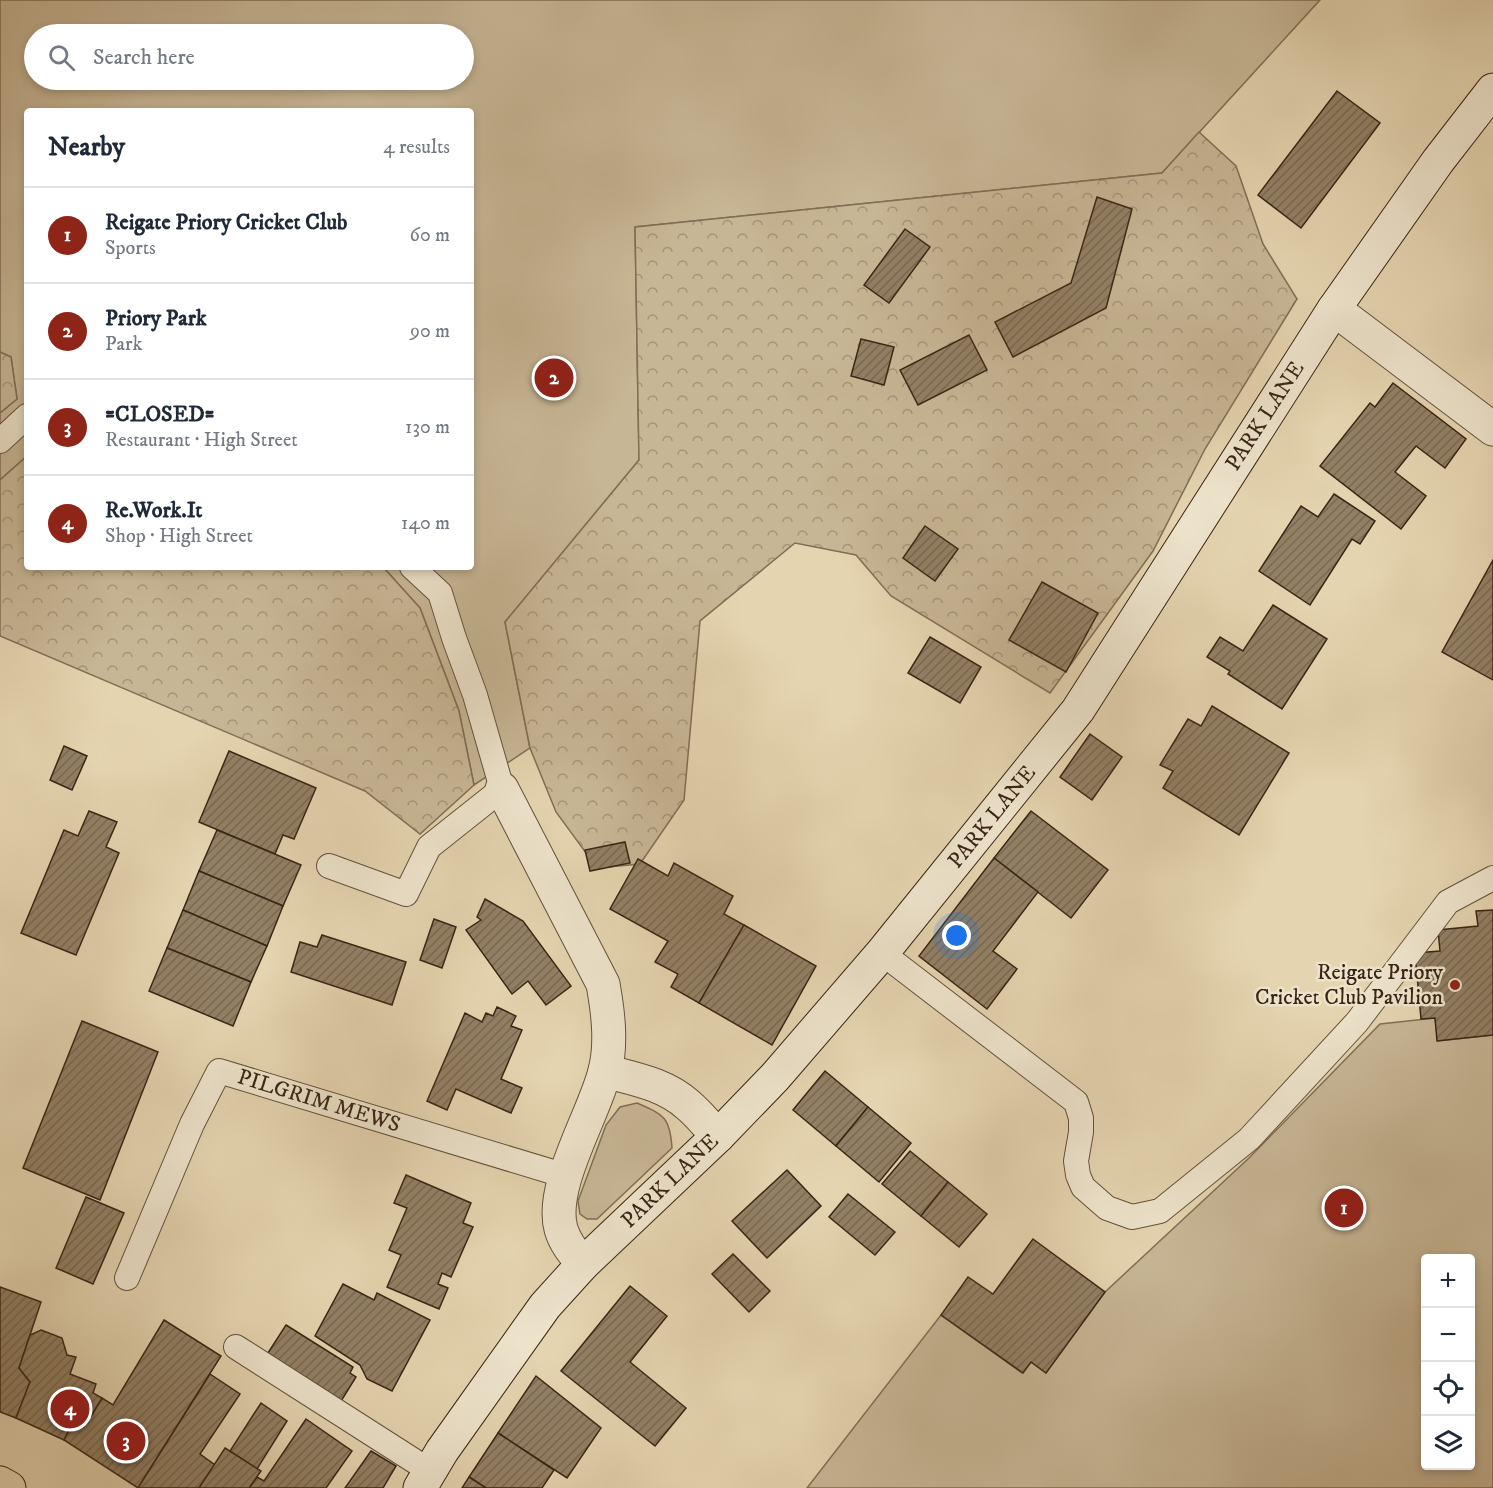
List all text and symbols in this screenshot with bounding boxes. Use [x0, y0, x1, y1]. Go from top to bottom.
search box [24, 24, 474, 90]
icon: search [45, 41, 78, 74]
text: Search here [93, 44, 195, 71]
text: Nearby [48, 131, 125, 164]
text: 4 results [383, 135, 450, 160]
text: Reigate Priory Cricket Club [105, 209, 347, 236]
text: 1 [64, 223, 71, 248]
text: 60 m [410, 223, 450, 248]
text: Sports [105, 236, 156, 261]
text: Priory Park [105, 305, 207, 332]
text: 2 [63, 319, 72, 344]
text: 90 m [410, 319, 450, 344]
text: Park [105, 332, 142, 357]
pin: 2 [534, 356, 574, 400]
street label: PARK LANE [1220, 356, 1310, 476]
text: =CLOSED= [105, 401, 215, 428]
text: 3 [64, 415, 71, 440]
text: 130 m [405, 415, 450, 440]
text: Restaurant · High Street [105, 428, 298, 453]
text: Re.Work.It [105, 497, 202, 524]
text: 4 [62, 511, 73, 536]
text: 140 m [401, 511, 450, 536]
text: Shop · High Street [105, 524, 253, 549]
street label: PARK LANE [942, 760, 1042, 874]
your location [942, 921, 971, 950]
place label: Reigate Priory Cricket Club Pavilion [1255, 959, 1444, 1011]
marker: Reigate Priory Cricket Club Pavilion [1448, 978, 1462, 992]
street label: PILGRIM MEWS [234, 1063, 404, 1139]
street label: PARK LANE [616, 1128, 724, 1234]
pin: 1 [1324, 1186, 1364, 1230]
map controls [1421, 1254, 1475, 1470]
button: + [1421, 1254, 1475, 1308]
button: − [1421, 1308, 1475, 1362]
button: locate [1421, 1362, 1475, 1416]
pin: 4 [50, 1386, 90, 1432]
button: layers [1421, 1416, 1475, 1470]
pin: 3 [106, 1418, 146, 1464]

